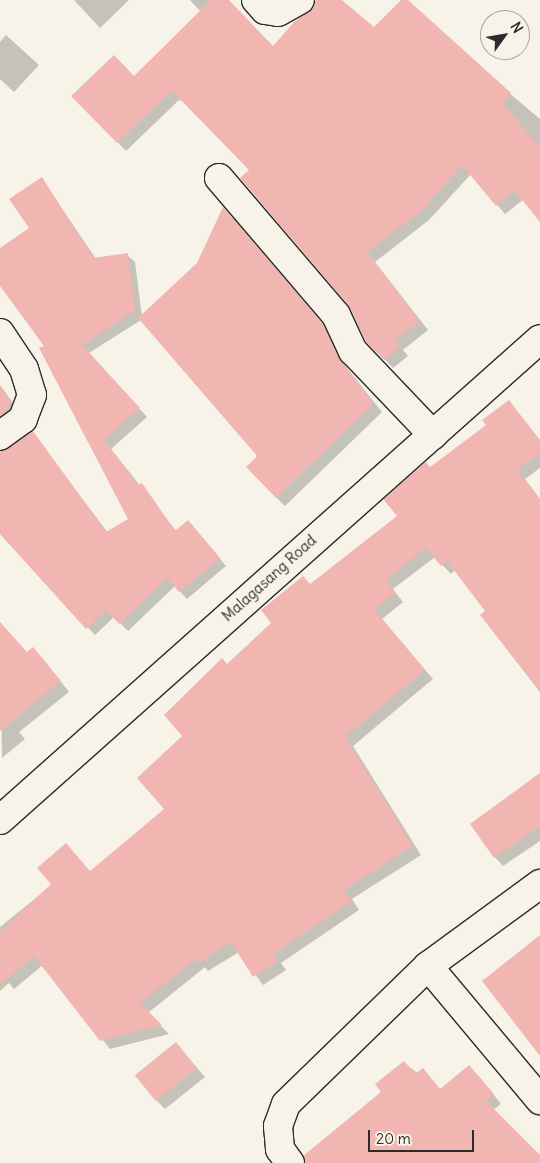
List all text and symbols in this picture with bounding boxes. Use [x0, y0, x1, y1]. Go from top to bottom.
north arrow [480, 10, 530, 60]
text: N [507, 19, 527, 36]
street label: Malagasang Road [218, 531, 320, 625]
scale bar [370, 1120, 476, 1152]
text: 20 m [376, 1129, 411, 1148]

